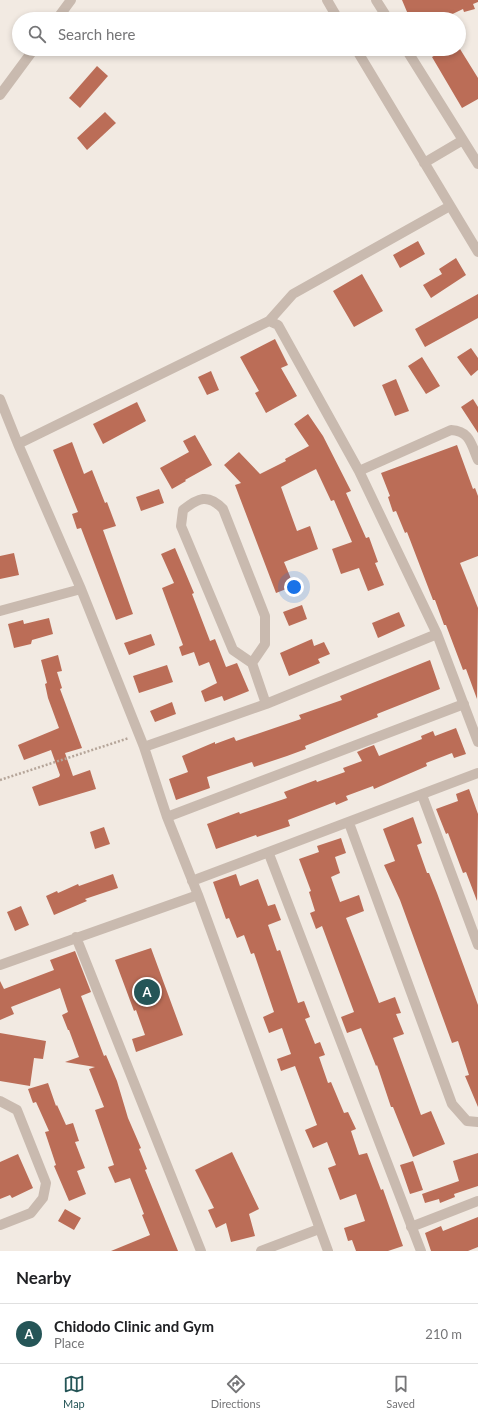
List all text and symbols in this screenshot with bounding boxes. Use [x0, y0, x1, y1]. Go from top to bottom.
search box [12, 12, 466, 56]
icon: search [26, 23, 48, 45]
text: Search here [58, 25, 135, 43]
your location [284, 577, 304, 597]
pin: A [134, 977, 160, 1007]
text: Nearby [16, 1267, 71, 1288]
text: Chidodo Clinic and Gym [54, 1317, 214, 1335]
text: A [24, 1326, 34, 1342]
text: 210 m [425, 1326, 462, 1342]
text: Place [54, 1335, 84, 1351]
tab: Map [63, 1373, 85, 1410]
tab: Directions [211, 1373, 260, 1410]
tab: Saved [386, 1373, 415, 1410]

